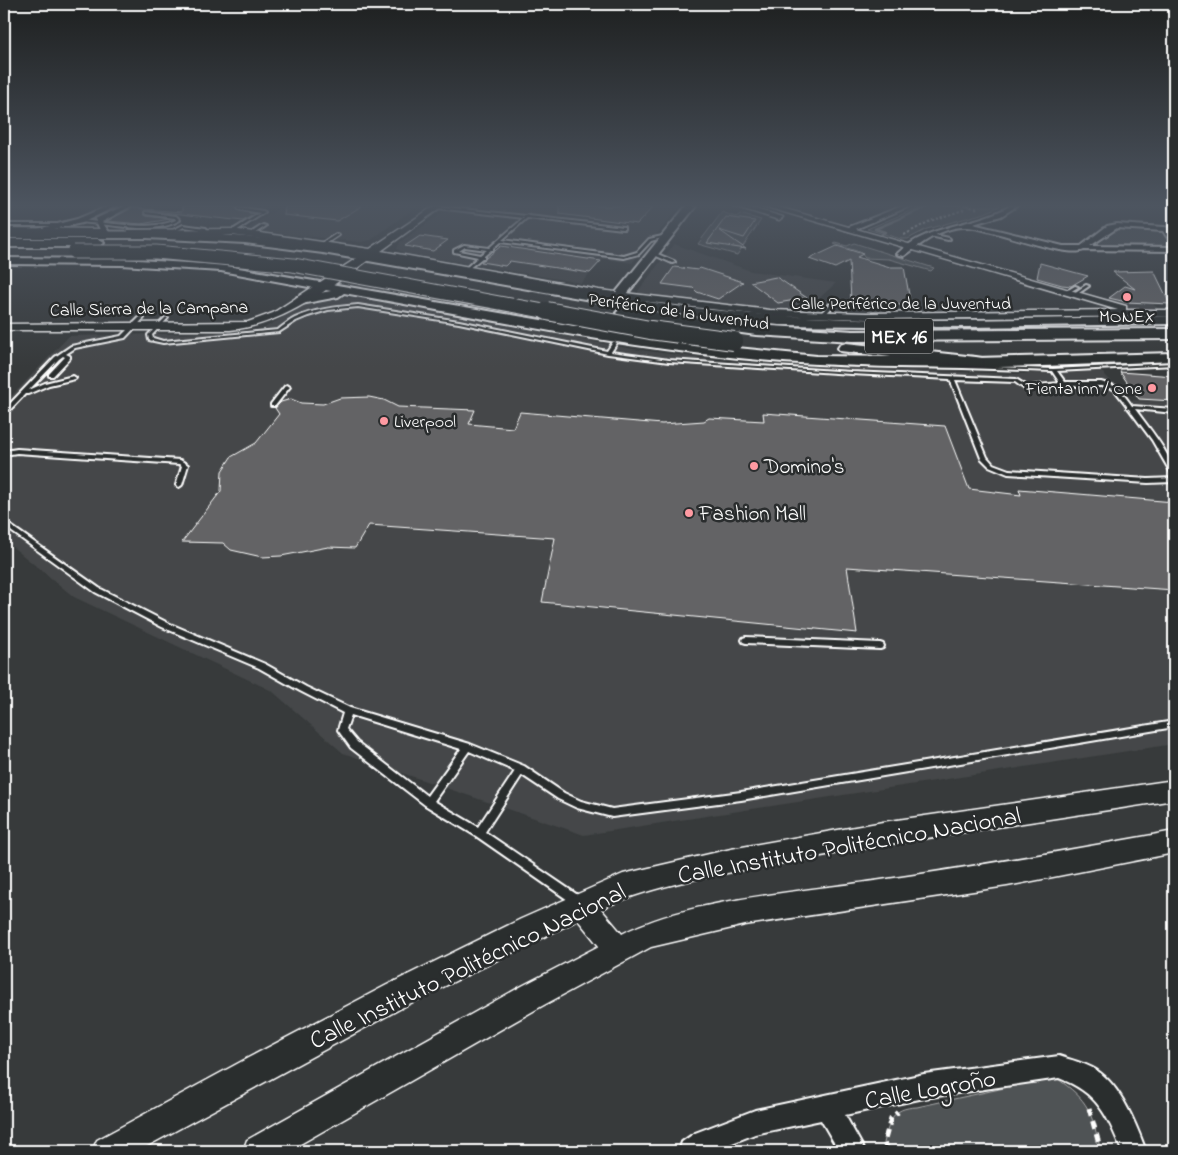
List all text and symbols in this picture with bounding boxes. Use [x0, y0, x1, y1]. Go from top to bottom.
street label: Periférico de la Juventud [587, 287, 771, 339]
marker: MONEX [1121, 291, 1133, 303]
street label: Calle Periférico de la Juventud [791, 292, 1011, 318]
street label: Calle Sierra de la Campana [50, 295, 248, 325]
place label: MONEX [1099, 305, 1155, 331]
road number: MEX 16 [865, 318, 933, 354]
place label: Fienta inn / One [1025, 377, 1143, 403]
marker: Fienta inn / One [1146, 382, 1158, 394]
place label: Liverpool [394, 410, 456, 436]
marker: Liverpool [378, 415, 390, 427]
place label: Domino's [763, 453, 845, 483]
marker: Domino's [748, 460, 760, 472]
place label: Fashion Mall [698, 500, 806, 530]
marker: Fashion Mall [683, 507, 695, 519]
street label: Calle Instituto Politécnico Nacional [675, 799, 1024, 895]
street label: Calle Instituto Politécnico Nacional [304, 875, 633, 1060]
street label: Calle Logroño [862, 1062, 999, 1121]

